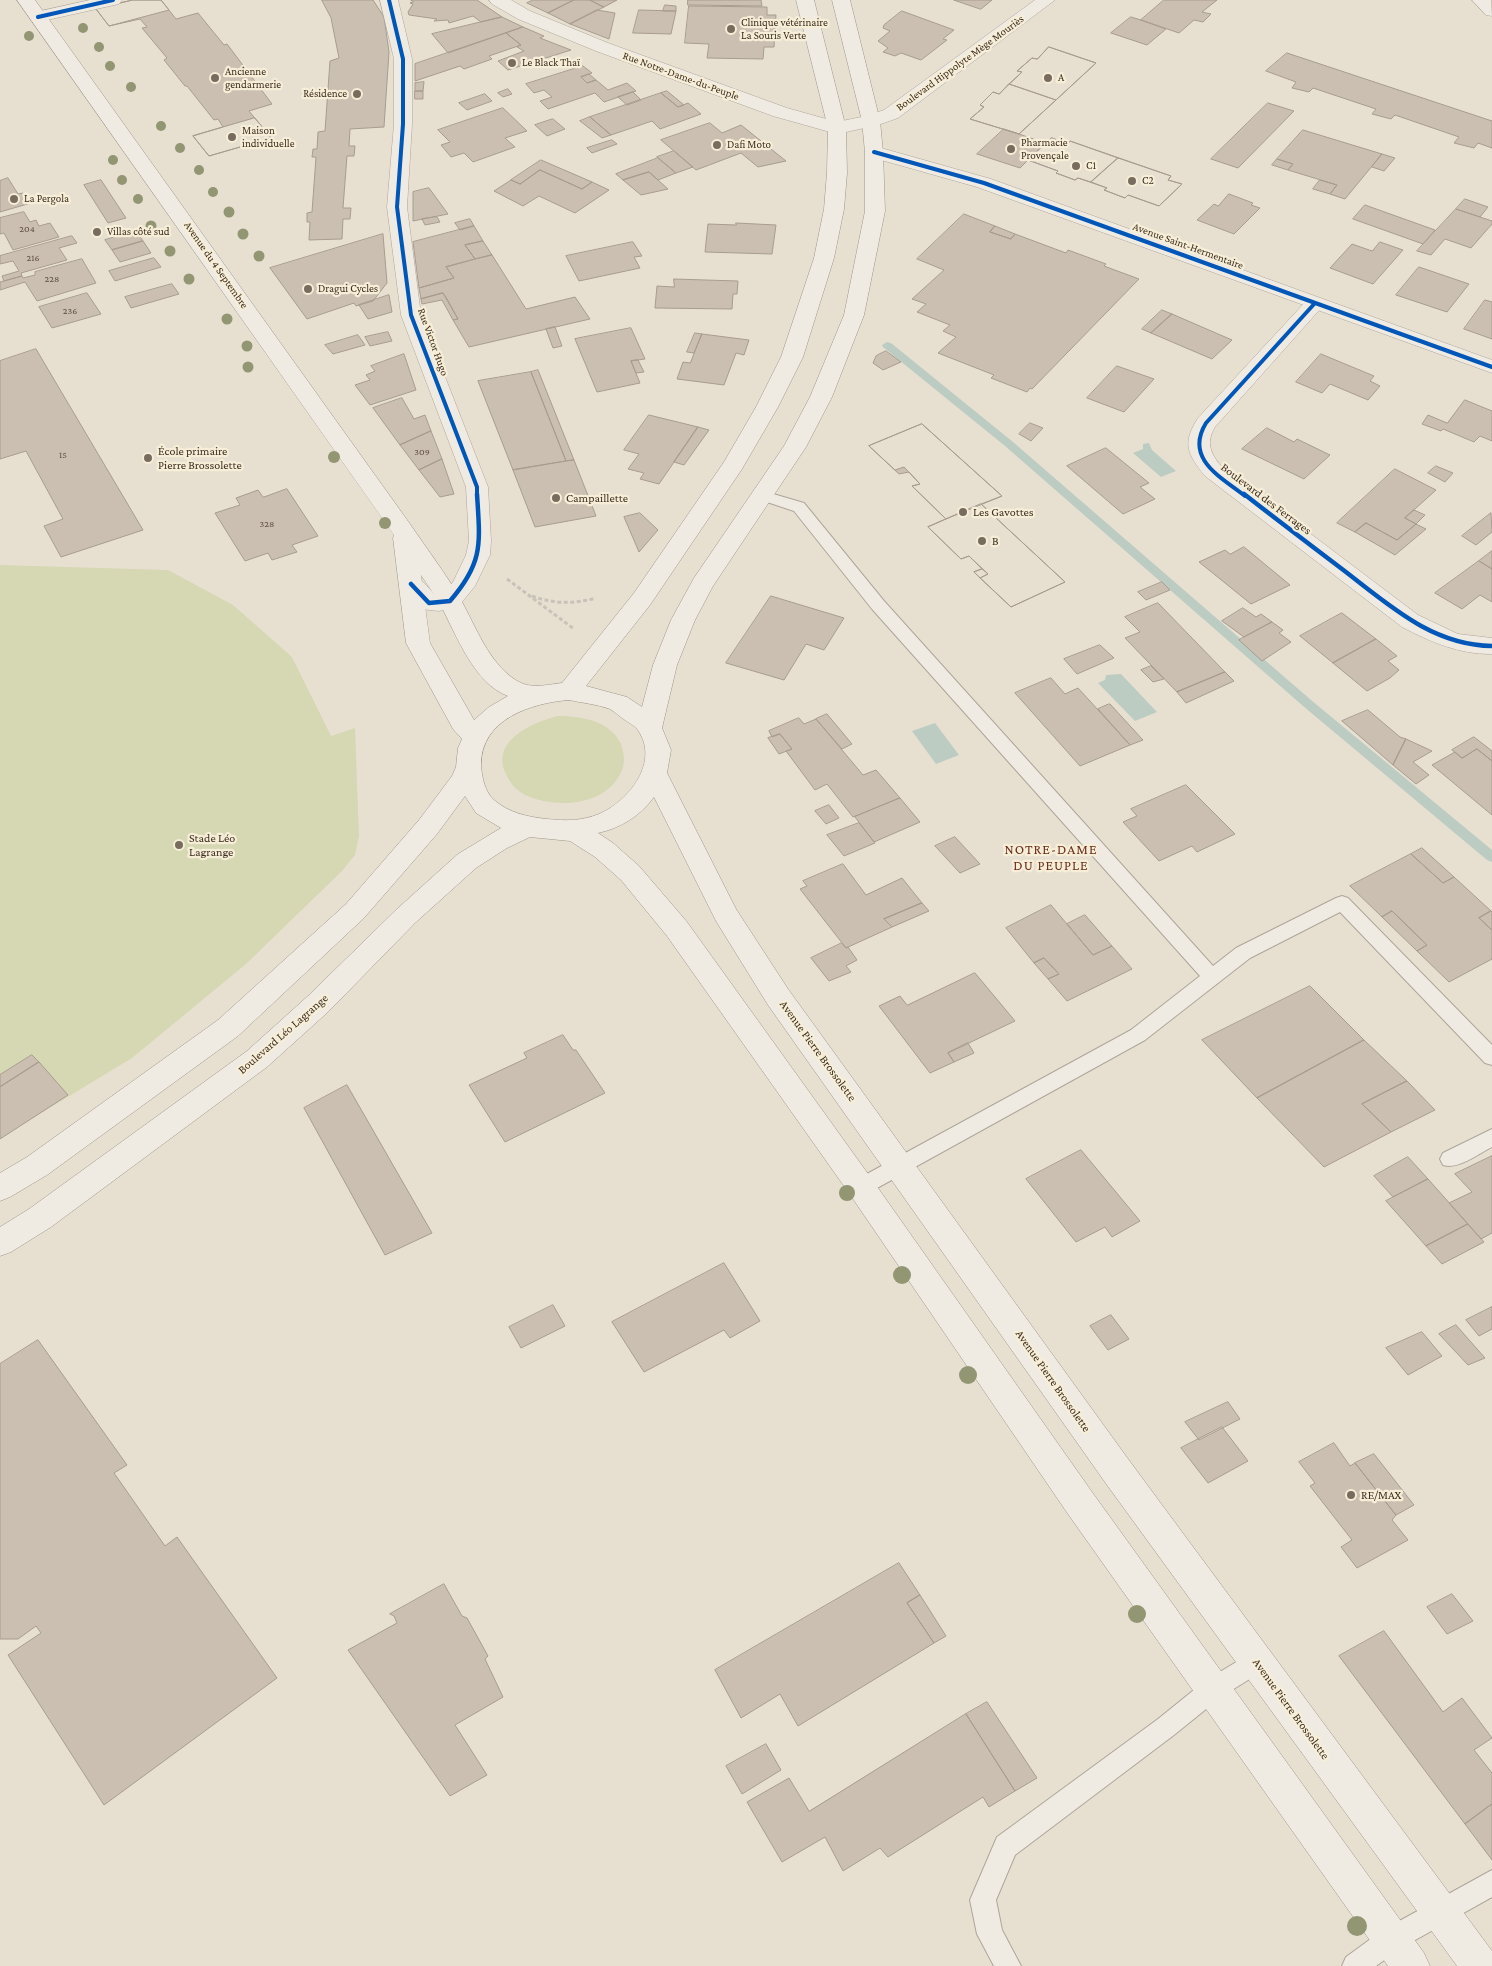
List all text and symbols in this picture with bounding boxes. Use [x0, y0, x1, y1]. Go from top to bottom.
street label: Boulevard Hippolyte Mège Mouriès [894, 12, 1026, 114]
place label: Clinique vétérinaire La Souris Verte [741, 16, 828, 42]
marker: Clinique vétérinaire La Souris Verte [725, 23, 737, 35]
street label: Rue Notre-Dame-du-Peuple [621, 49, 741, 103]
place label: Le Black Thaï [522, 56, 580, 70]
marker: Le Black Thaï [506, 57, 518, 69]
place label: Ancienne gendarmerie [225, 65, 281, 91]
place label: A [1058, 71, 1064, 85]
marker: Ancienne gendarmerie [209, 72, 221, 84]
marker: A [1042, 72, 1054, 84]
place label: Résidence [303, 87, 347, 101]
marker: Résidence [351, 88, 363, 100]
place label: Maison individuelle [242, 124, 294, 150]
marker: Maison individuelle [226, 131, 238, 143]
place label: Pharmacie Provençale [1021, 136, 1069, 162]
place label: Dafi Moto [727, 138, 771, 152]
marker: Dafi Moto [711, 139, 723, 151]
marker: Pharmacie Provençale [1005, 143, 1017, 155]
place label: C1 [1086, 159, 1096, 173]
marker: C1 [1070, 160, 1082, 172]
place label: C2 [1142, 174, 1154, 188]
marker: C2 [1126, 175, 1138, 187]
place label: La Pergola [24, 192, 69, 206]
marker: La Pergola [8, 193, 20, 205]
street label: Avenue du 4 Septembre [181, 219, 251, 311]
street label: Avenue Saint-Hermentaire [1131, 220, 1245, 272]
house number: 204 [19, 223, 35, 235]
place label: Villas côté sud [107, 225, 170, 239]
marker: Villas côté sud [91, 226, 103, 238]
house number: 216 [26, 252, 40, 264]
house number: 228 [45, 273, 59, 285]
place label: Dragui Cycles [318, 282, 378, 296]
marker: Dragui Cycles [302, 283, 314, 295]
house number: 236 [63, 305, 77, 317]
street label: Rue Victor Hugo [415, 306, 451, 378]
place label: École primaire Pierre Brossolette [158, 444, 242, 472]
house number: 309 [414, 446, 430, 458]
house number: 15 [59, 449, 67, 461]
marker: École primaire Pierre Brossolette [142, 452, 154, 464]
street label: Boulevard des Ferrages [1218, 460, 1314, 538]
place label: Campaillette [566, 491, 628, 505]
marker: Campaillette [550, 492, 562, 504]
place label: Les Gavottes [973, 505, 1034, 519]
marker: Les Gavottes [957, 506, 969, 518]
house number: 328 [260, 518, 274, 530]
place label: B [992, 534, 999, 548]
marker: B [976, 535, 988, 547]
place label: Stade Léo Lagrange [189, 831, 235, 859]
marker: Stade Léo Lagrange [173, 839, 185, 851]
district label: NOTRE-DAME DU PEUPLE [1003, 842, 1099, 874]
street label: Boulevard Léo Lagrange [235, 991, 331, 1077]
street label: Avenue Pierre Brossolette [777, 998, 859, 1104]
street label: Avenue Pierre Brossolette [1012, 1327, 1094, 1435]
place label: RE/MAX [1361, 1488, 1401, 1502]
marker: RE/MAX [1345, 1489, 1357, 1501]
street label: Avenue Pierre Brossolette [1250, 1656, 1332, 1762]

